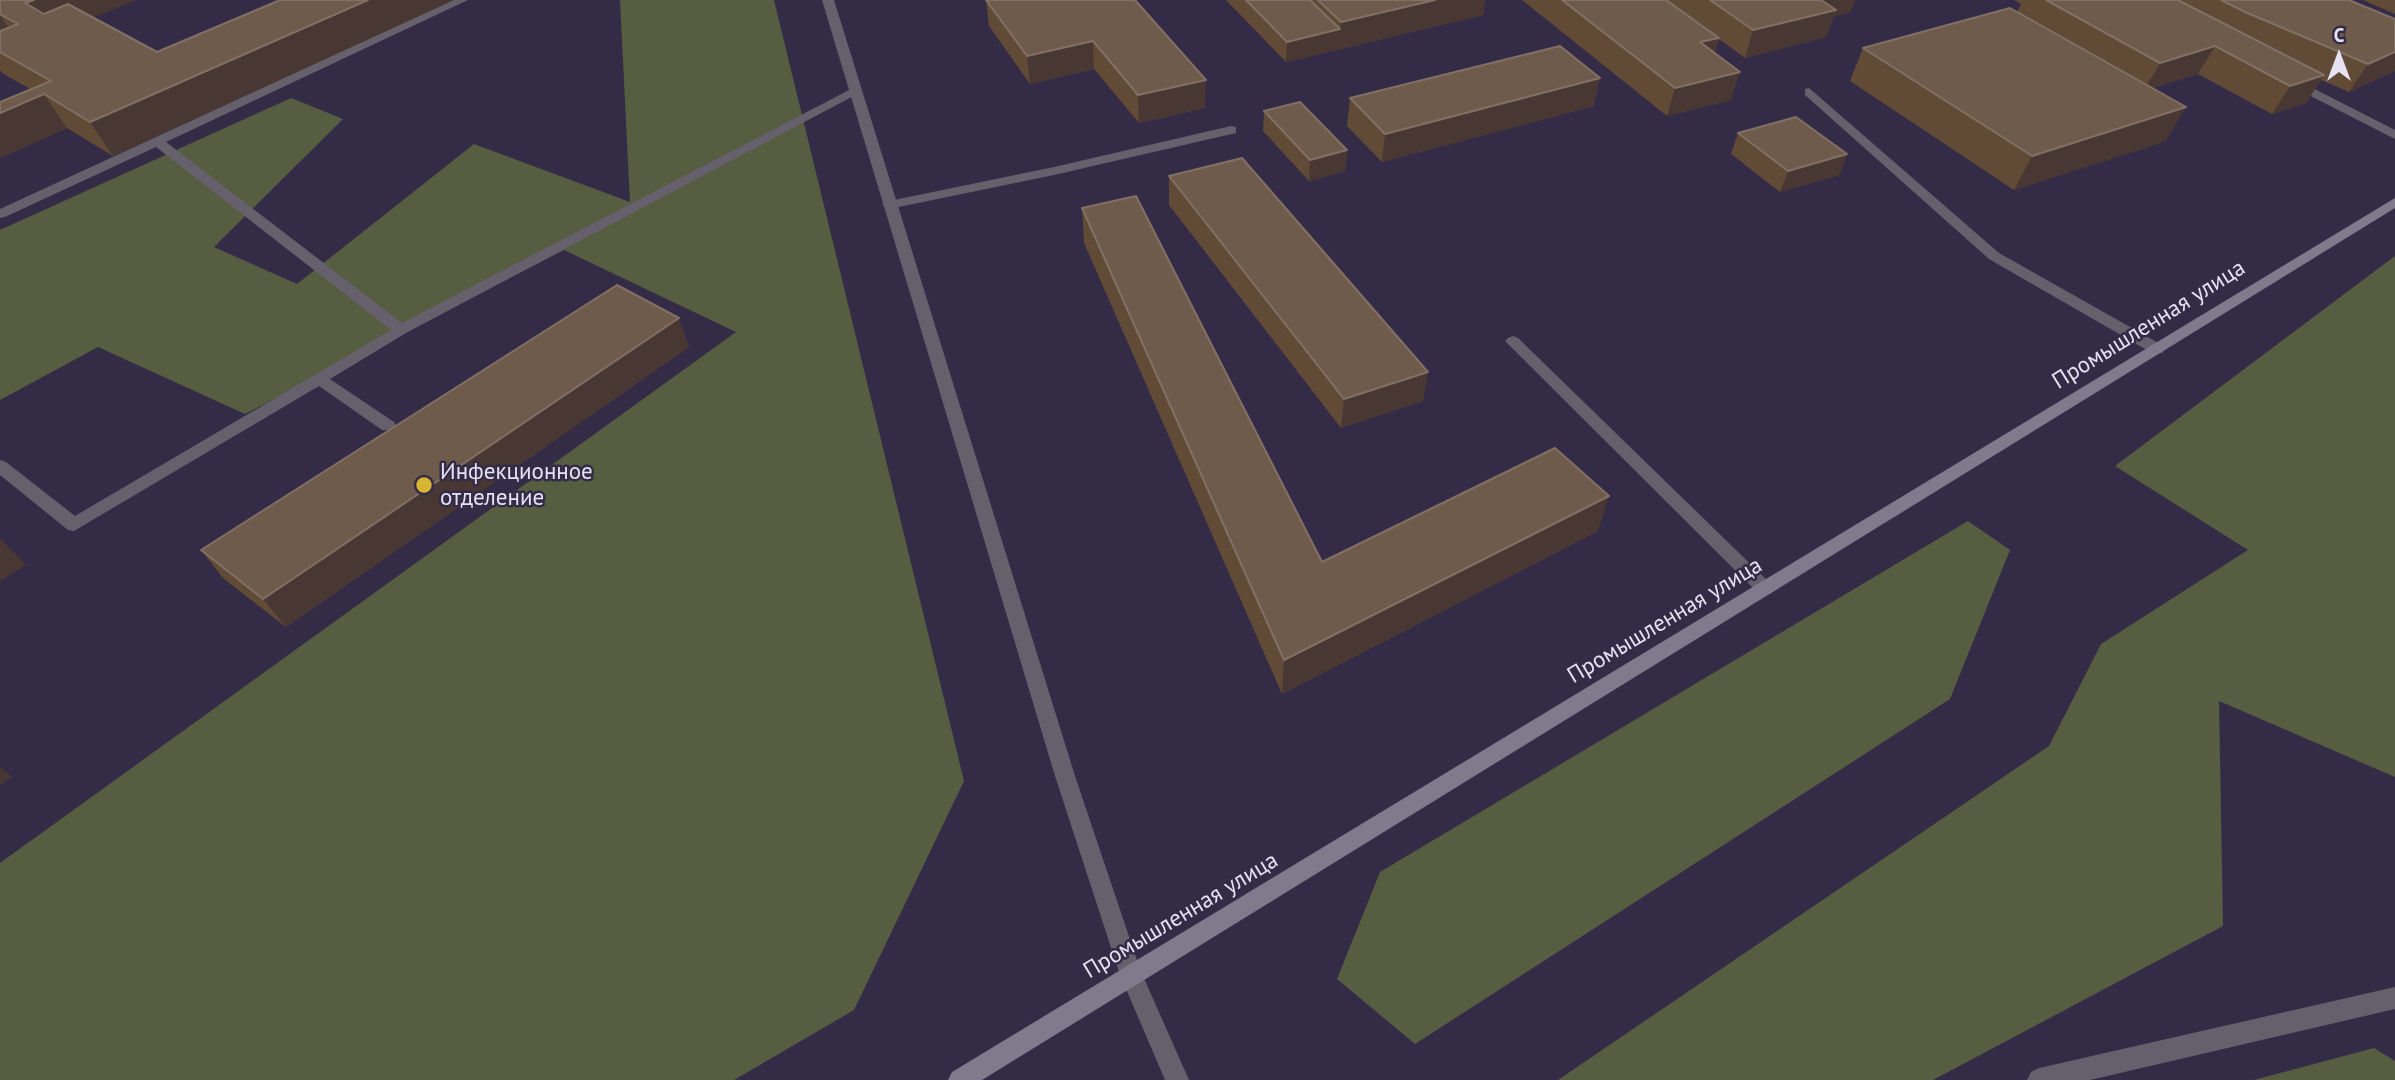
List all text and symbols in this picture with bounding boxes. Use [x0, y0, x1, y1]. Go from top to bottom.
north arrow [2304, 21, 2374, 91]
text: С [2334, 23, 2344, 47]
street label: Промышленная улица [2048, 254, 2250, 396]
place label: Инфекционное отделение [440, 458, 593, 512]
marker: Инфекционное отделение [414, 475, 434, 495]
street label: Промышленная улица [1563, 552, 1767, 690]
street label: Промышленная улица [1079, 847, 1283, 985]

